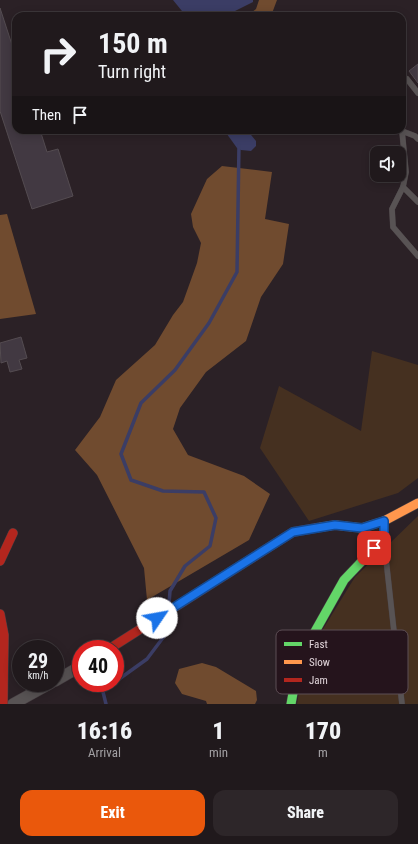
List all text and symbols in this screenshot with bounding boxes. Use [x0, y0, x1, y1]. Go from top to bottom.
text: 150 m [98, 27, 168, 60]
icon: right [32, 28, 84, 80]
text: Turn right [98, 61, 166, 82]
icon: arrive [69, 104, 91, 126]
text: Then [32, 106, 61, 124]
map controls [370, 146, 406, 182]
button: sound [370, 146, 406, 182]
pin [357, 531, 391, 565]
icon: arrive [363, 537, 385, 559]
position arrow [136, 597, 178, 639]
legend [276, 630, 408, 694]
text: Fast [309, 638, 328, 651]
speed limit sign: 40 [72, 640, 124, 692]
text: 29 [28, 649, 48, 673]
text: Slow [309, 656, 330, 669]
text: km/h [28, 670, 48, 681]
text: Jam [309, 674, 328, 687]
text: 16:16 [77, 717, 132, 745]
text: 1 [212, 717, 225, 745]
text: 170 [305, 717, 341, 745]
text: Arrival [88, 745, 121, 760]
text: min [209, 745, 228, 760]
text: m [318, 745, 328, 760]
button: Exit [20, 790, 205, 836]
button: Share [213, 790, 398, 836]

